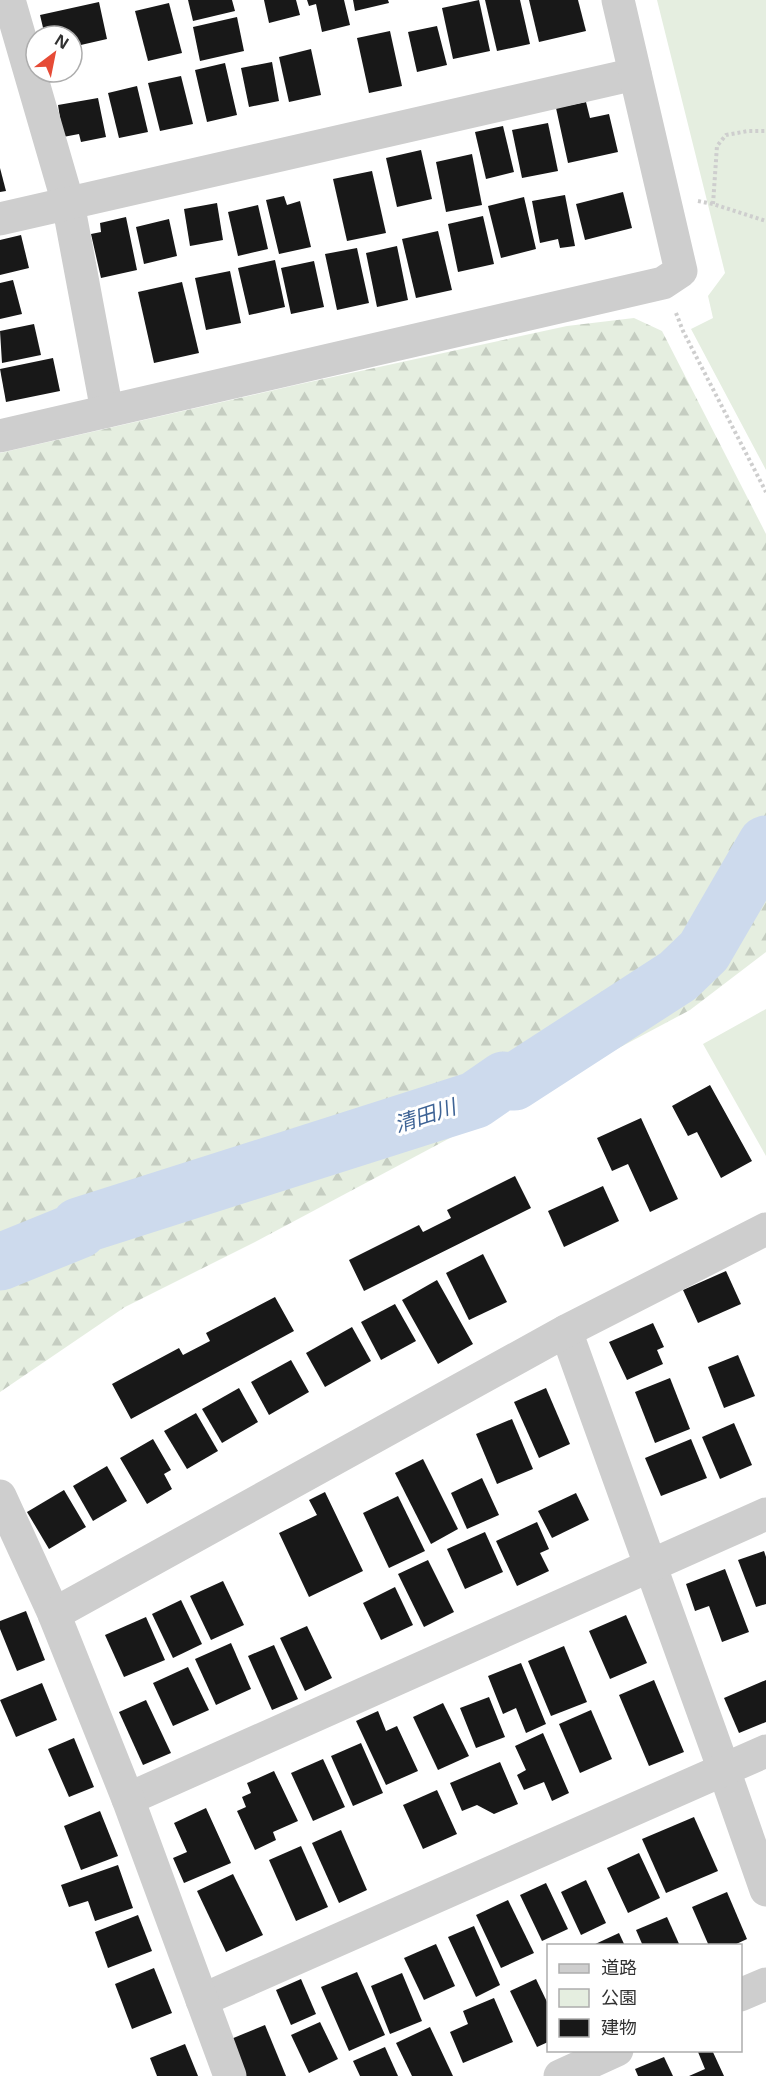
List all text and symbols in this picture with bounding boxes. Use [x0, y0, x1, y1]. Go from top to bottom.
north arrow [24, 24, 84, 84]
text: N [51, 29, 73, 54]
water label: 清田川 [390, 1091, 461, 1138]
legend [547, 1944, 742, 2052]
text: 道路 [601, 1955, 637, 1979]
text: 公園 [601, 1985, 637, 2009]
text: 建物 [601, 2015, 637, 2039]

